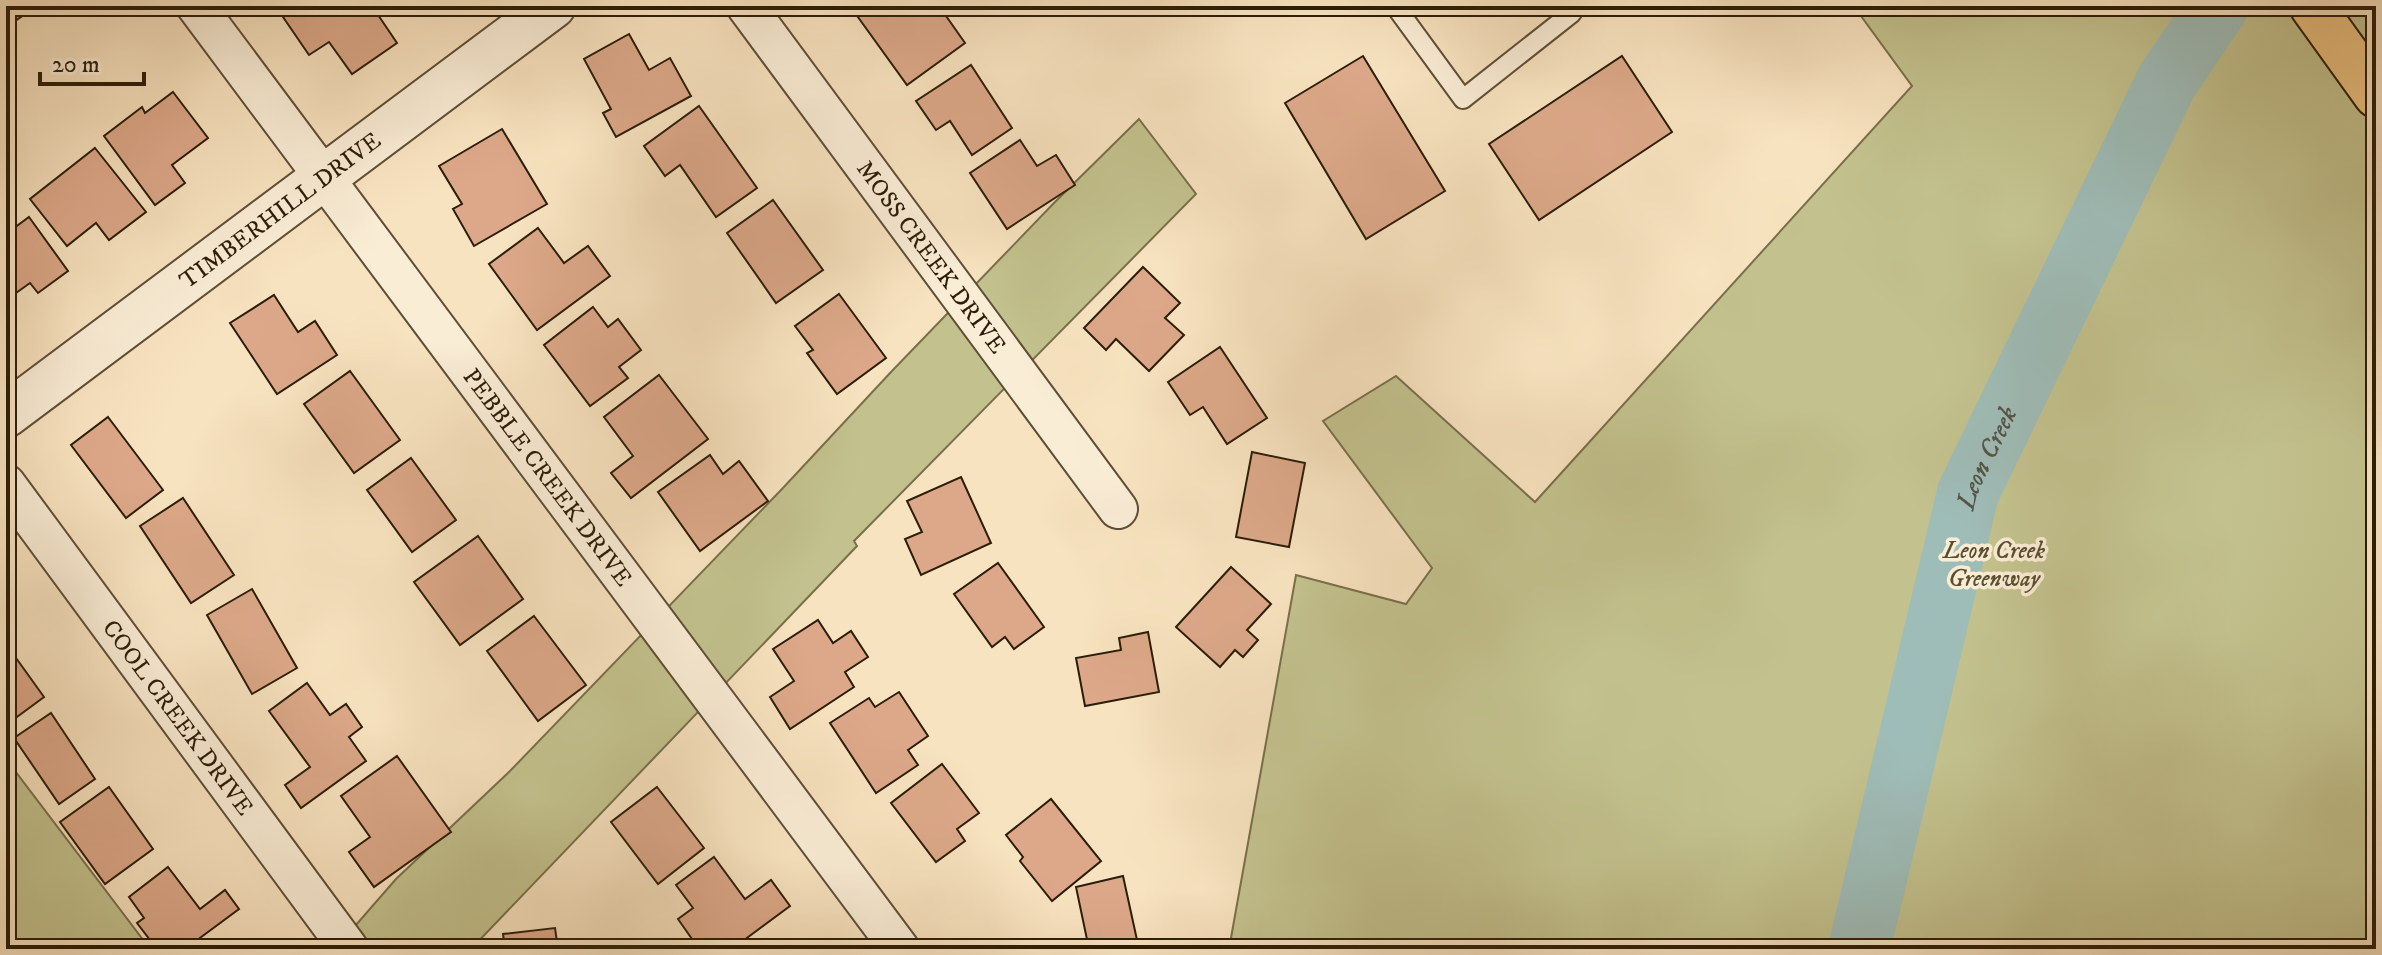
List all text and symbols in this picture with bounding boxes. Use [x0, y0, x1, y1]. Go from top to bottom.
scale bar [40, 36, 144, 86]
text: 20 m [52, 50, 100, 80]
street label: TIMBERHILL DRIVE [174, 126, 387, 296]
street label: MOSS CREEK DRIVE [849, 155, 1012, 360]
street label: PEBBLE CREEK DRIVE [456, 363, 638, 593]
water label: Leon Creek [1949, 401, 2025, 515]
park label: Leon Creek Greenway [1941, 536, 2045, 594]
street label: COOL CREEK DRIVE [95, 614, 259, 822]

